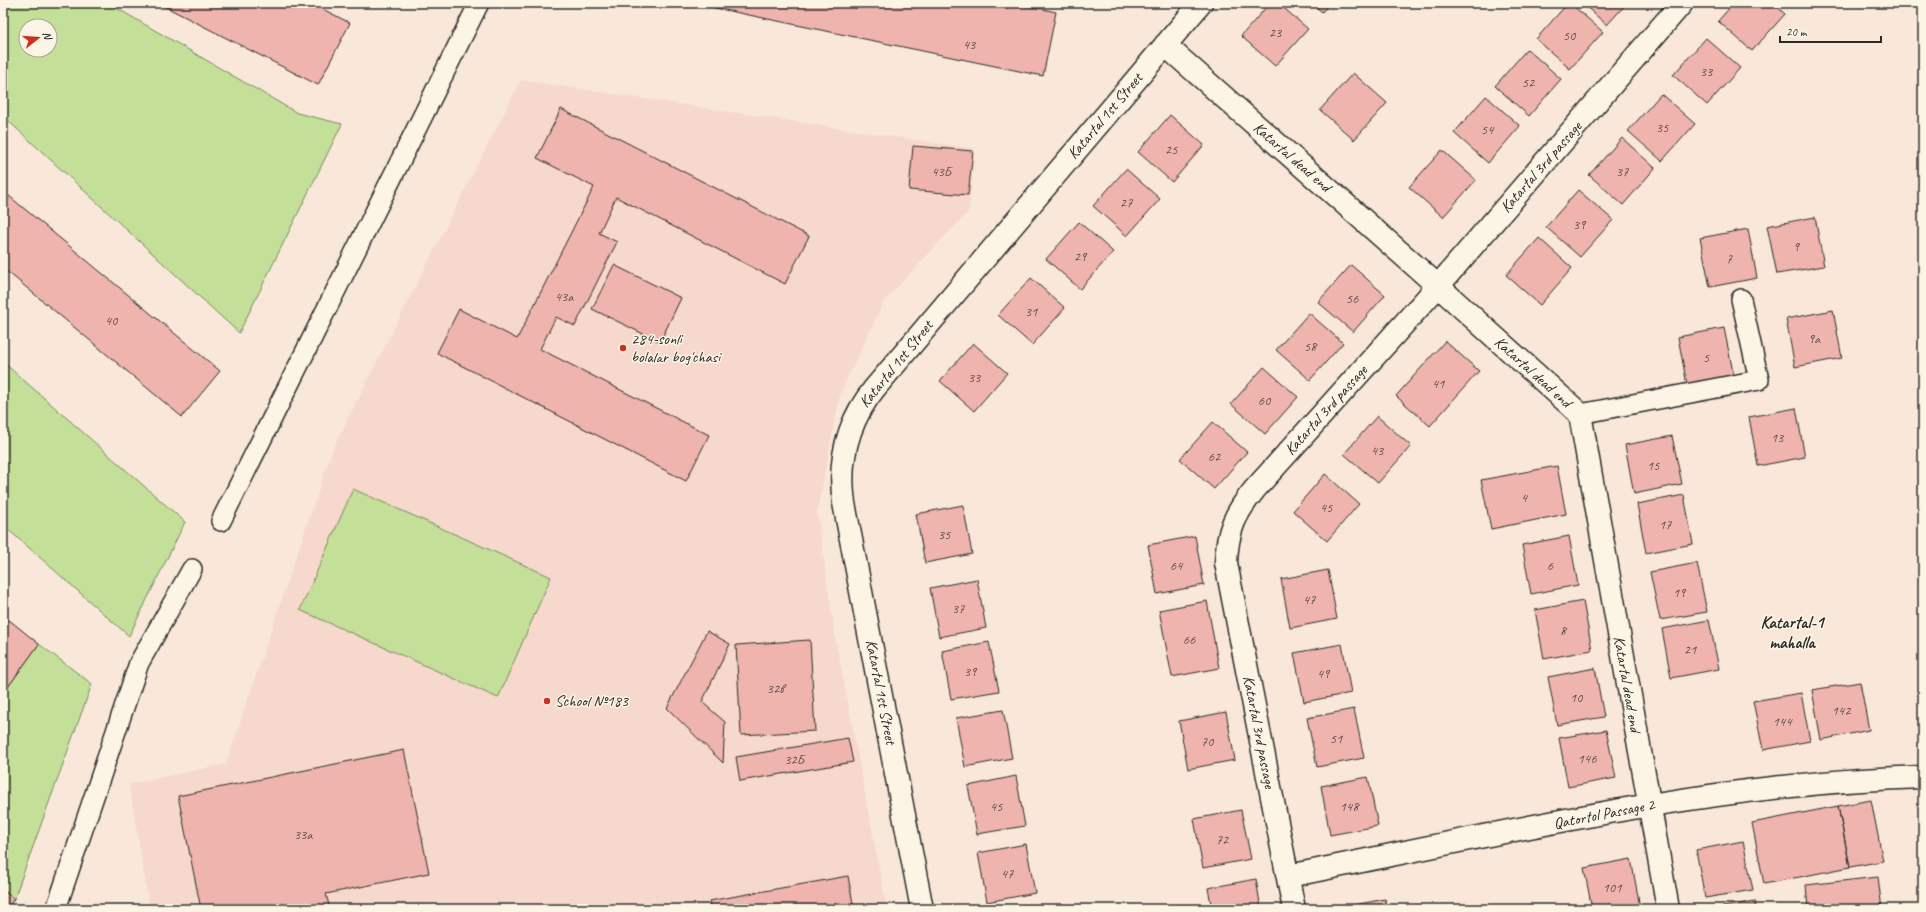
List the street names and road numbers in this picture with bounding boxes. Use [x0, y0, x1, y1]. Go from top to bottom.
street label: Katartal 1st Street [1063, 67, 1148, 163]
street label: Katartal 3rd passage [1496, 116, 1587, 217]
street label: Katartal dead end [1249, 118, 1337, 198]
street label: Katartal 1st Street [855, 315, 938, 412]
street label: Katartal dead end [1490, 332, 1578, 414]
street label: Katartal 3rd passage [1280, 359, 1373, 459]
street label: Katartal dead end [1609, 635, 1646, 736]
street label: Katartal 1st Street [861, 638, 901, 748]
street label: Katartal 3rd passage [1238, 674, 1280, 792]
street label: Qatortol Passage 2 [1552, 794, 1658, 834]

